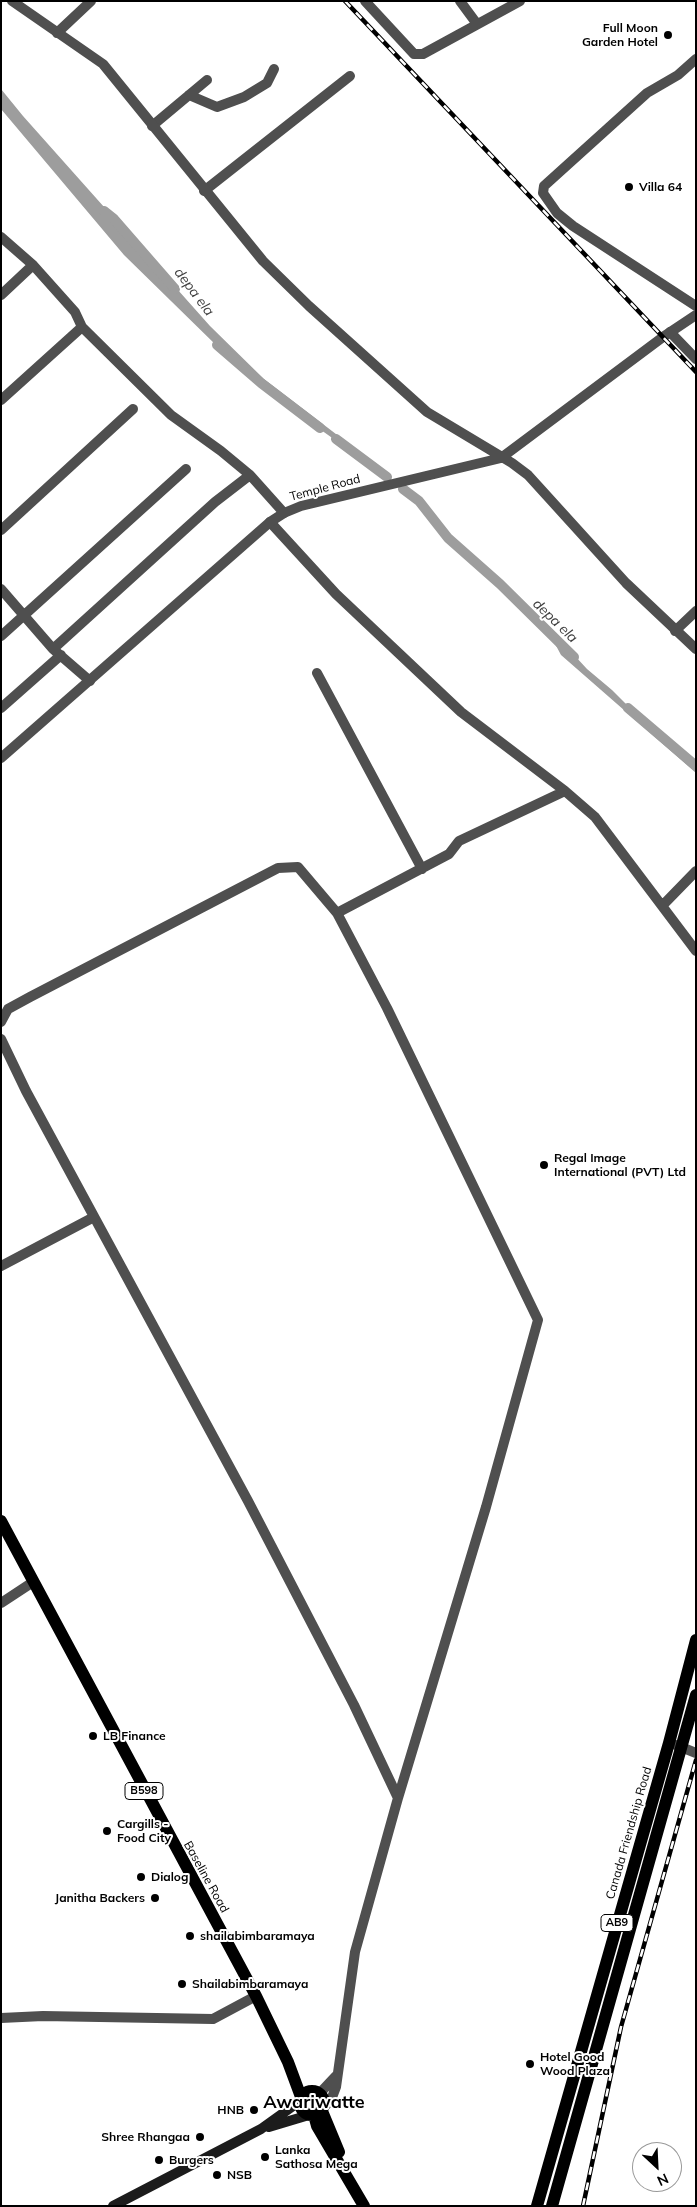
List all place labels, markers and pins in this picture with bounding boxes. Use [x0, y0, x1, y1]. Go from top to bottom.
place label: Full Moon Garden Hotel [582, 21, 658, 49]
marker: Full Moon Garden Hotel [662, 29, 674, 41]
place label: Villa 64 [639, 180, 682, 194]
marker: Villa 64 [623, 181, 635, 193]
place label: Regal Image International (PVT) Ltd [554, 1151, 686, 1179]
marker: Regal Image International (PVT) Ltd [538, 1159, 550, 1171]
place label: LB Finance [103, 1729, 166, 1743]
marker: LB Finance [87, 1730, 99, 1742]
place label: Cargills - Food City [117, 1817, 171, 1845]
marker: Cargills - Food City [101, 1825, 113, 1837]
place label: Dialog [151, 1870, 188, 1884]
marker: Dialog [135, 1871, 147, 1883]
place label: Janitha Backers [55, 1891, 145, 1905]
marker: Janitha Backers [149, 1892, 161, 1904]
place label: shailabimbaramaya [200, 1929, 315, 1943]
marker: shailabimbaramaya [184, 1930, 196, 1942]
place label: Shailabimbaramaya [192, 1977, 308, 1991]
marker: Shailabimbaramaya [176, 1978, 188, 1990]
place label: Hotel Good Wood Plaza [540, 2050, 610, 2078]
marker: Hotel Good Wood Plaza [524, 2058, 536, 2070]
place label: HNB [217, 2103, 244, 2117]
marker: HNB [248, 2104, 260, 2116]
place label: Shree Rhangaa [101, 2130, 190, 2144]
marker: Shree Rhangaa [194, 2131, 206, 2143]
place label: Lanka Sathosa Mega [275, 2143, 358, 2171]
marker: Lanka Sathosa Mega [259, 2151, 271, 2163]
place label: Burgers [169, 2153, 214, 2167]
marker: Burgers [153, 2154, 165, 2166]
place label: NSB [227, 2168, 252, 2182]
marker: NSB [211, 2169, 223, 2181]

